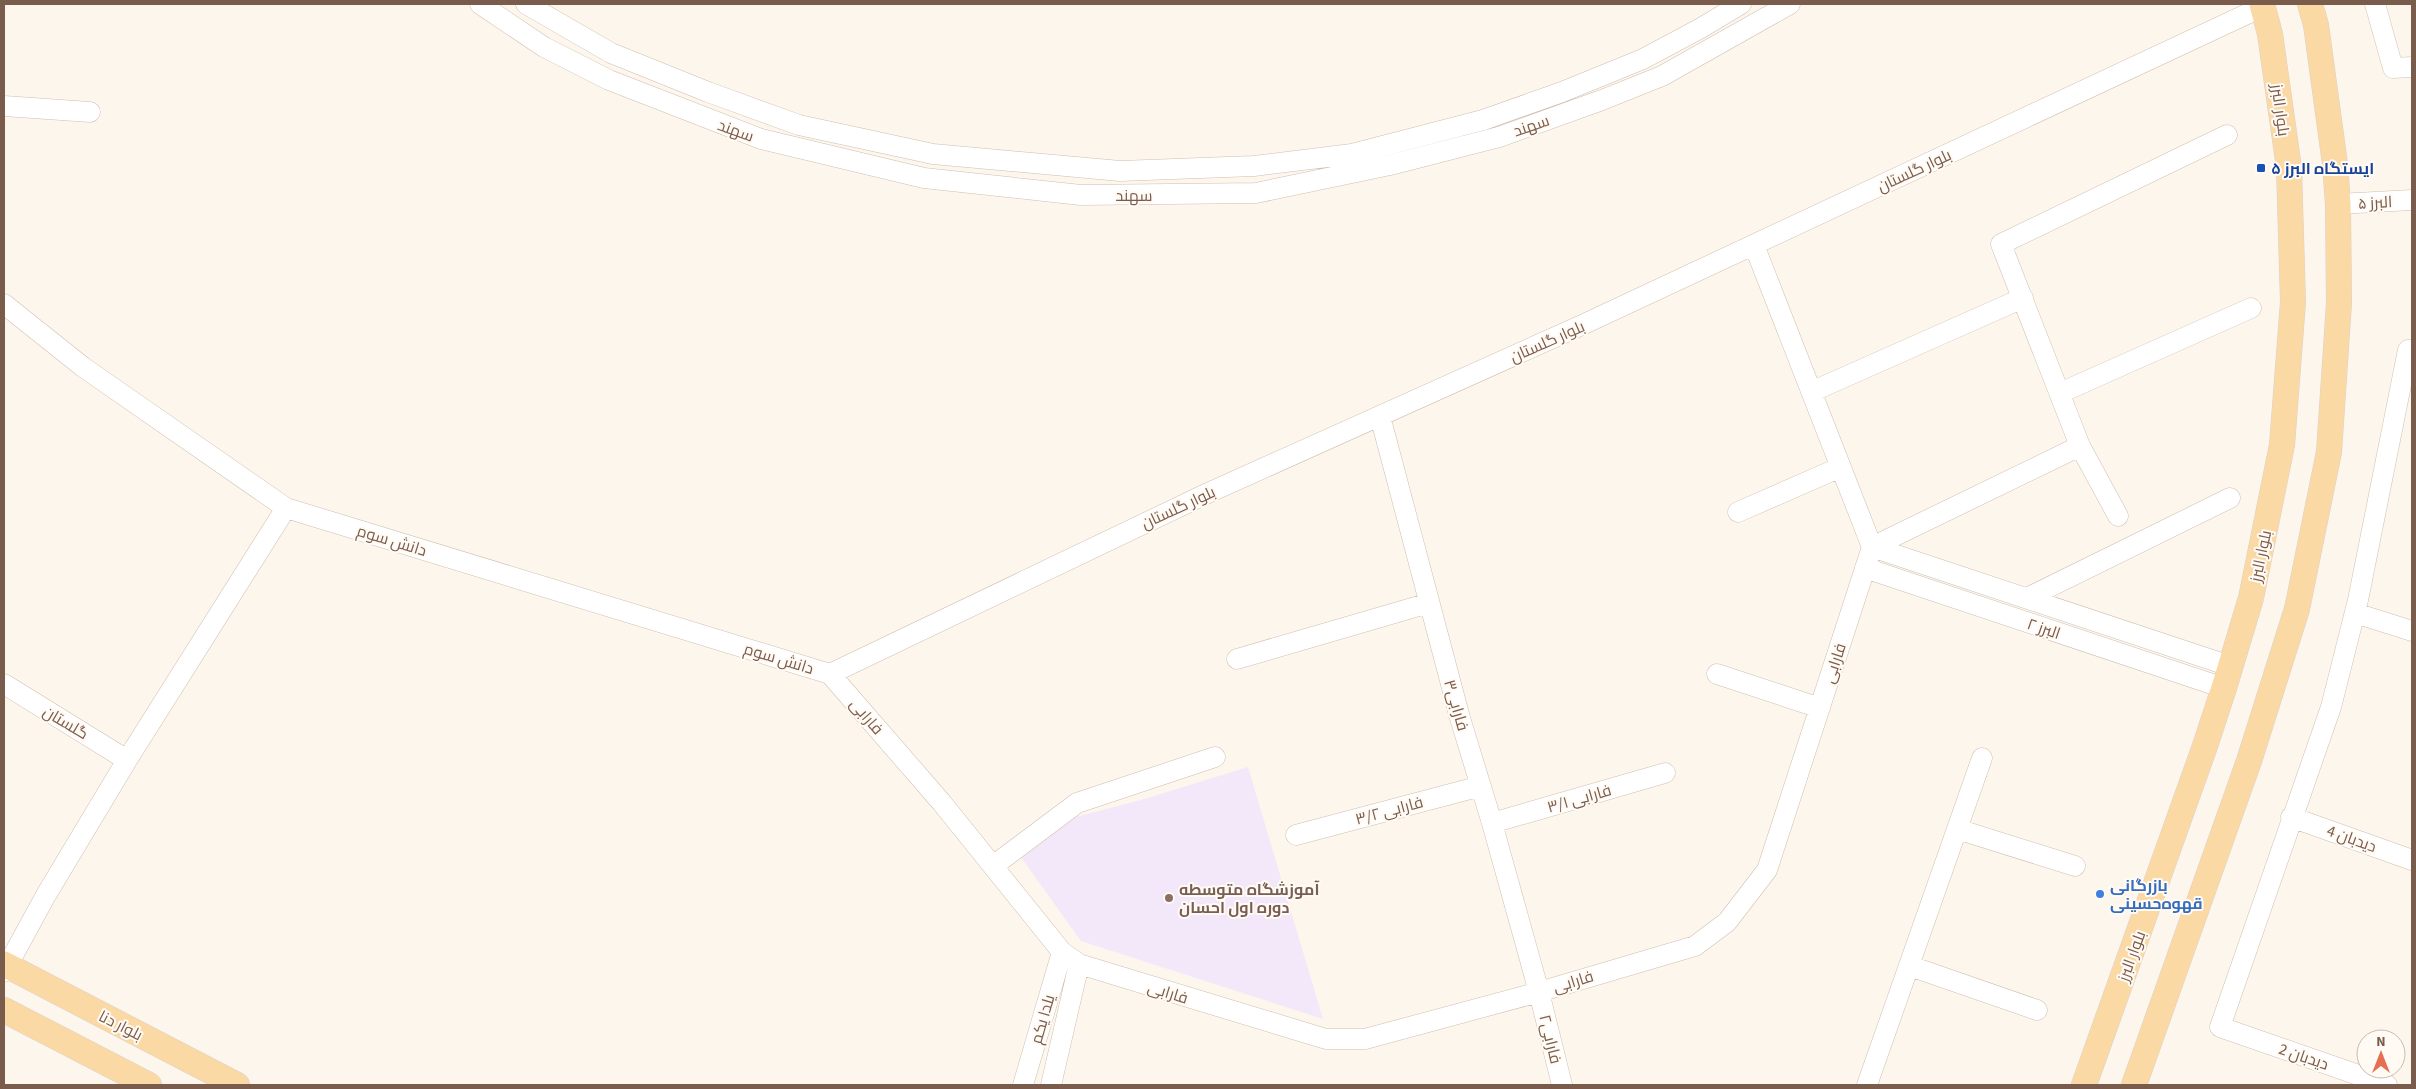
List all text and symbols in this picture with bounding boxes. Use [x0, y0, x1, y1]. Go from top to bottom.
street label: بلوار البرز [2265, 82, 2295, 138]
street label: سهند [1510, 110, 1552, 142]
street label: سهند [714, 114, 757, 148]
street label: بلوار گلستان [1874, 144, 1955, 198]
place label: ایستگاه البرز ۵ [2271, 158, 2374, 180]
marker: ایستگاه البرز ۵ [2255, 162, 2267, 174]
street label: سهند [1115, 185, 1153, 207]
street label: البرز ۵ [2357, 191, 2393, 215]
street label: بلوار گلستان [1507, 316, 1588, 368]
street label: بلوار گلستان [1138, 481, 1219, 535]
street label: دانش سوم [354, 520, 429, 562]
street label: بلوار البرز [2245, 528, 2277, 585]
street label: البرز ۲ [2024, 613, 2063, 645]
street label: دانش سوم [741, 638, 816, 680]
street label: فارابی [1818, 640, 1852, 686]
street label: فارابی۳ [1438, 677, 1474, 733]
street label: فارابی [844, 694, 888, 739]
street label: گلستان [39, 701, 92, 745]
street label: فارابی ۳/۱ [1545, 779, 1614, 819]
street label: فارابی ۳/۲ [1353, 791, 1426, 831]
street label: دیدبان 4 [2324, 820, 2380, 858]
place label: بازرگانی قهوه‌حسینی [2110, 875, 2202, 915]
place label: آموزشگاه متوسطه دوره اول احسان [1179, 879, 1319, 919]
marker: بازرگانی قهوه‌حسینی [2094, 888, 2106, 900]
marker: آموزشگاه متوسطه دوره اول احسان [1163, 892, 1175, 904]
street label: بلوار البرز [2112, 928, 2151, 986]
street label: فارابی [1550, 965, 1596, 999]
street label: فارابی [1145, 976, 1191, 1010]
street label: یلدا یکم [1025, 991, 1061, 1047]
street label: بلوار دنا [95, 1005, 146, 1046]
street label: فارابی۲ [1533, 1012, 1567, 1066]
north arrow [2356, 1029, 2406, 1079]
text: N [2376, 1032, 2386, 1052]
street label: دیدبان 2 [2276, 1038, 2332, 1076]

